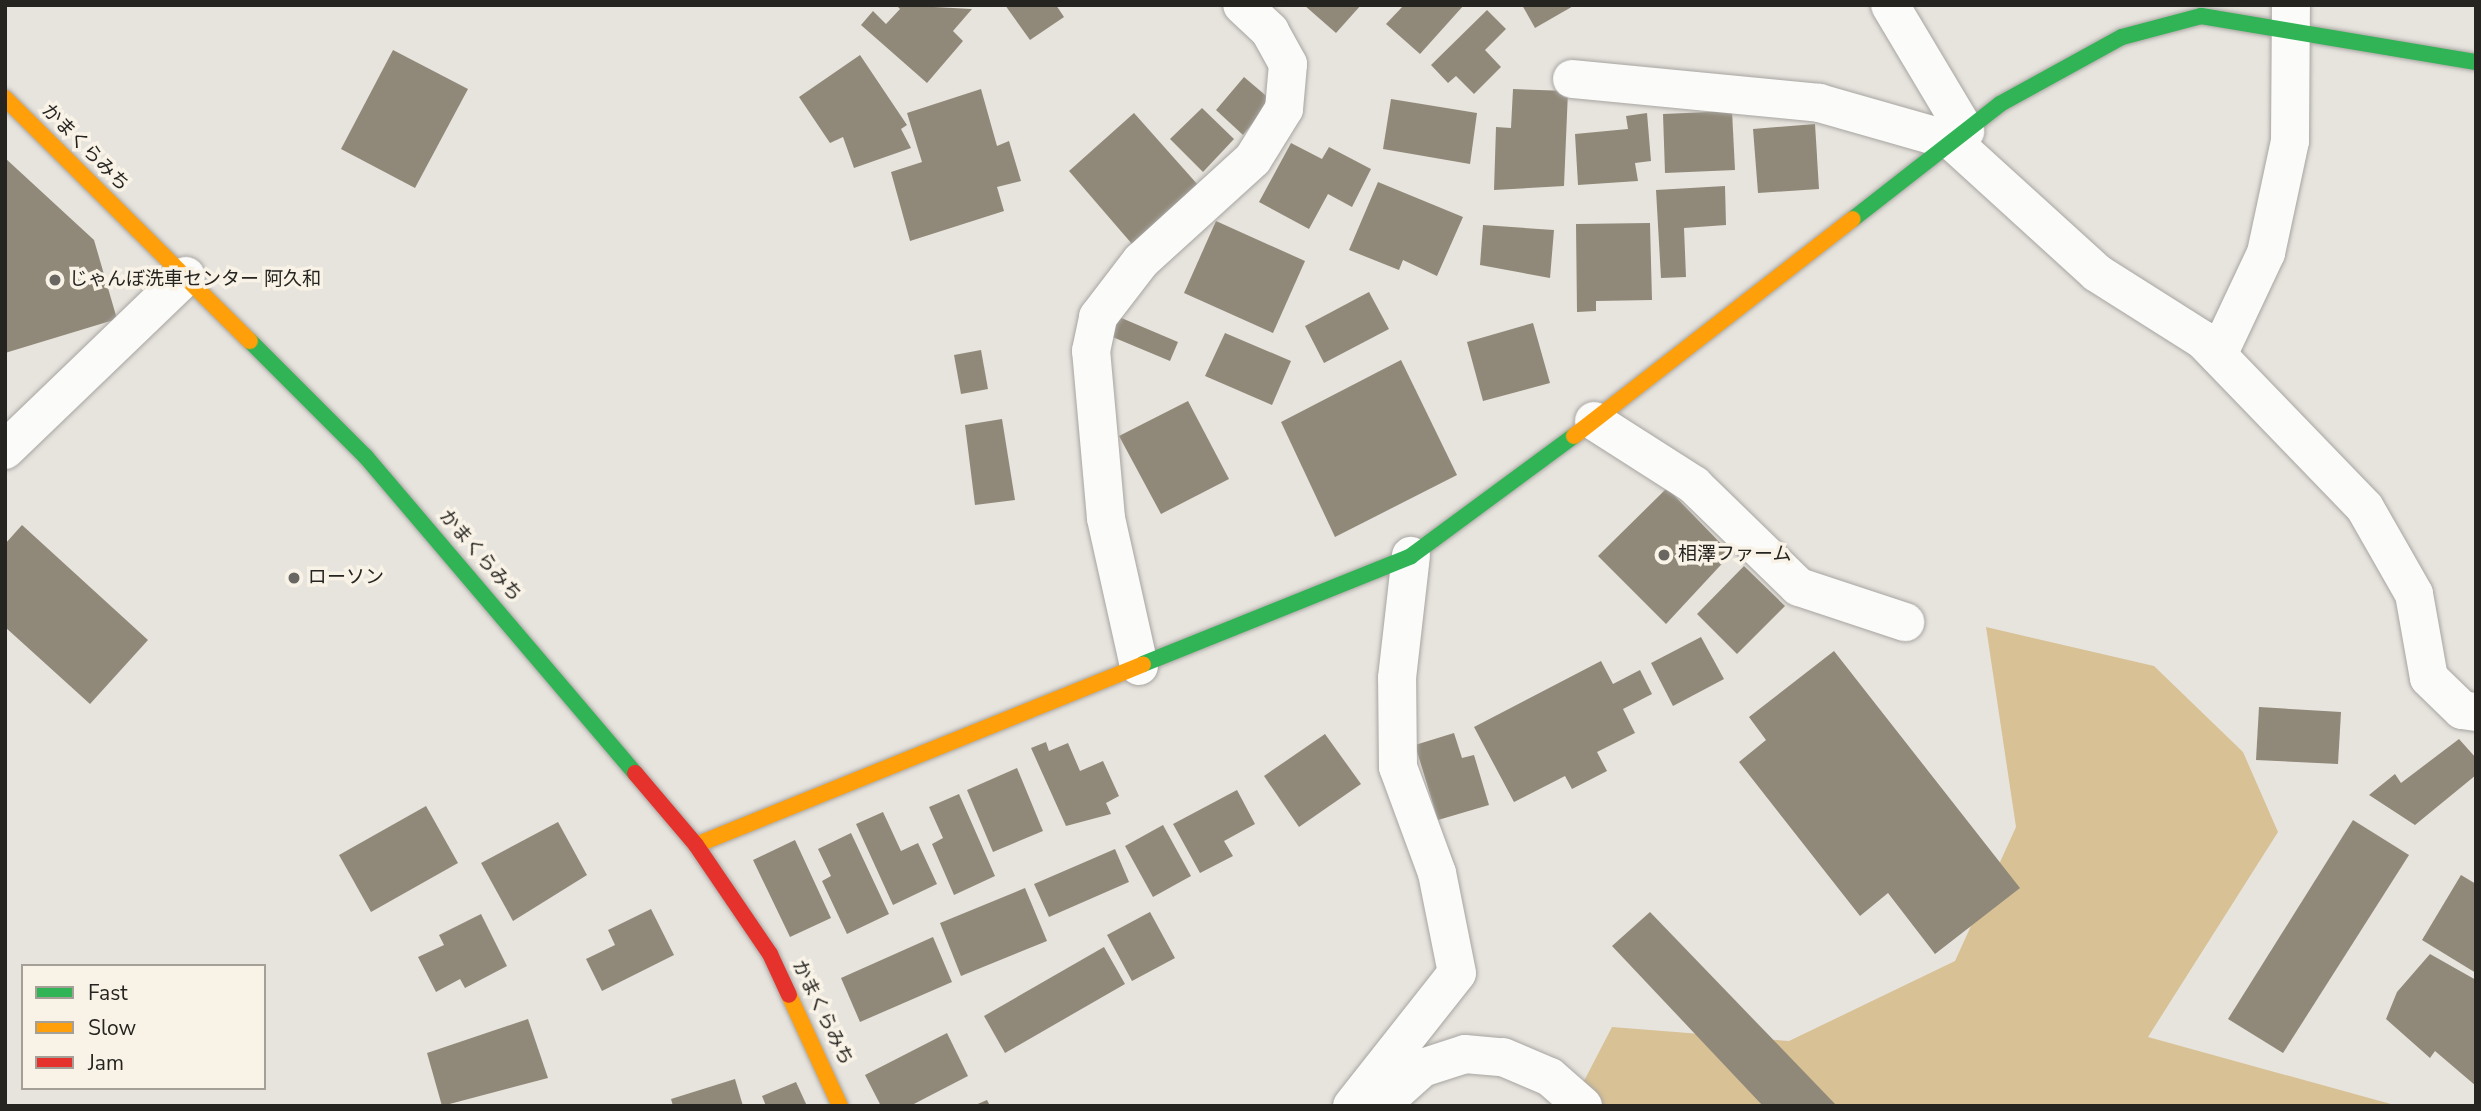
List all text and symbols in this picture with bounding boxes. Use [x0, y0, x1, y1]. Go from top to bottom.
street label: かまくらみち [37, 100, 133, 196]
place label: じゃんぼ洗車センター 阿久和 [69, 269, 321, 291]
marker: じゃんぼ洗車センター 阿久和 [47, 272, 63, 288]
street label: かまくらみち [434, 506, 526, 606]
place label: 相澤ファーム [1678, 544, 1792, 566]
marker: 相澤ファーム [1656, 547, 1672, 563]
place label: ローソン [308, 567, 384, 589]
marker: ローソン [286, 570, 302, 586]
street label: かまくらみち [787, 957, 857, 1069]
legend [21, 964, 266, 1090]
text: Fast [88, 979, 128, 1007]
text: Slow [88, 1014, 136, 1042]
text: Jam [88, 1049, 124, 1077]

